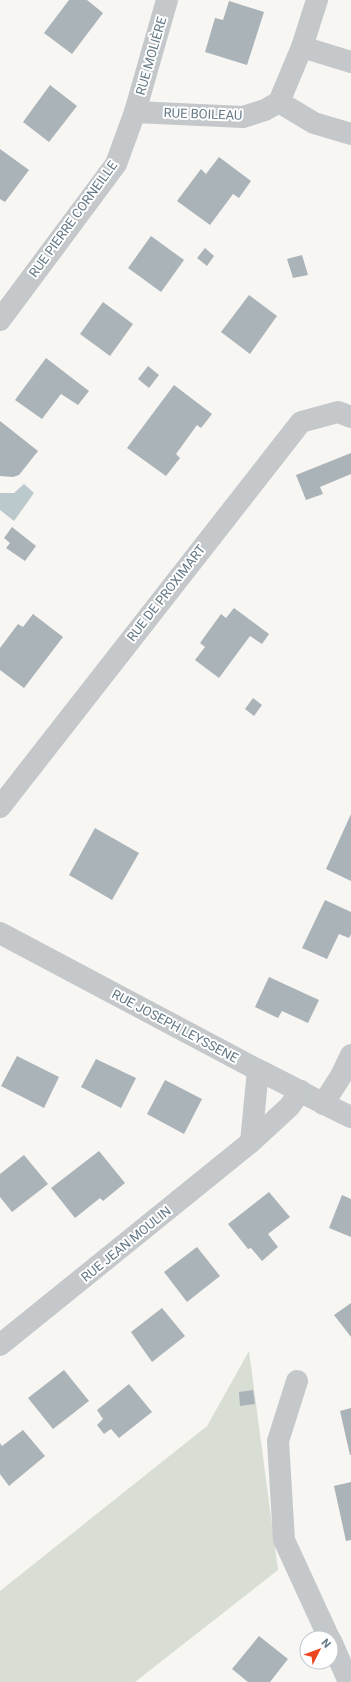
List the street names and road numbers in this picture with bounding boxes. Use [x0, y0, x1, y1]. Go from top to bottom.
street label: RUE MOLIÈRE [133, 15, 169, 97]
street label: RUE BOILEAU [163, 105, 243, 123]
street label: RUE PIERRE CORNEILLE [26, 158, 120, 280]
street label: RUE DE PROXIMART [124, 542, 208, 644]
street label: RUE JOSEPH LEYSSENE [109, 986, 241, 1066]
street label: RUE JEAN MOULIN [78, 1203, 174, 1285]

